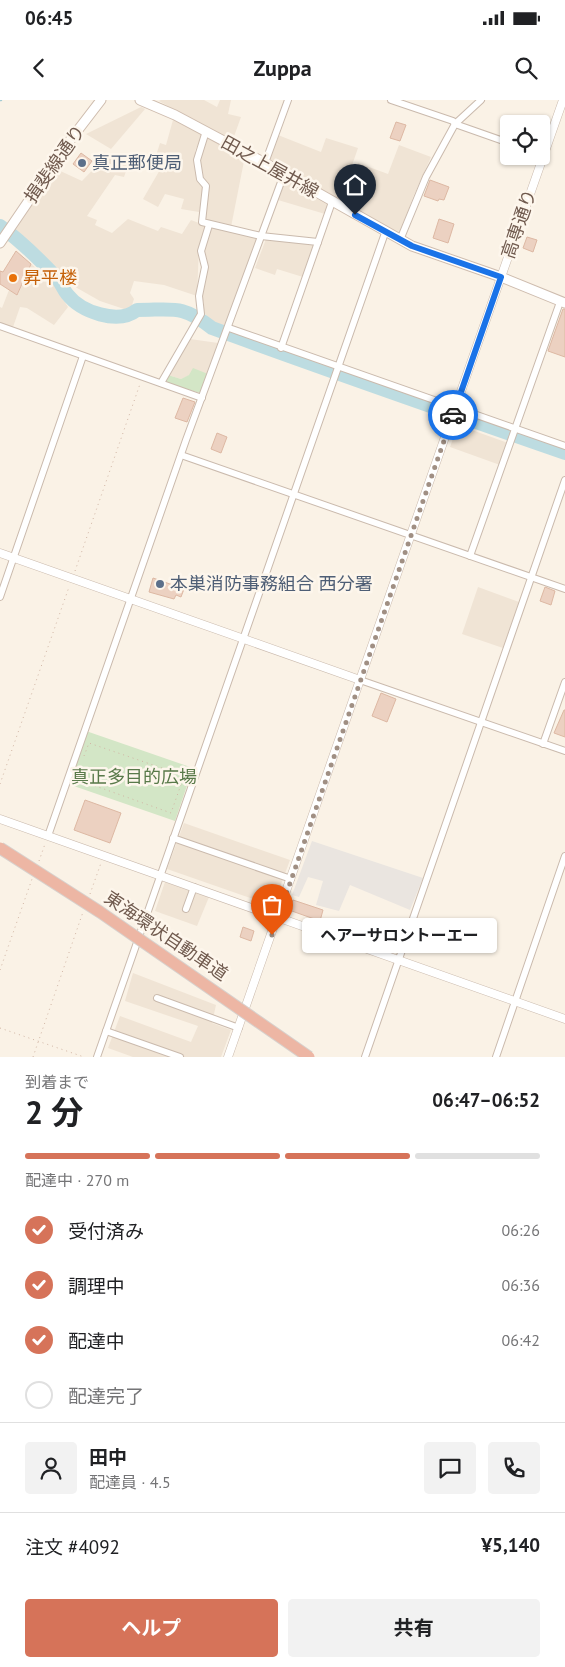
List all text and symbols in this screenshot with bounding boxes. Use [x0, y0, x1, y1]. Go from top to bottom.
text: 06:45 [25, 6, 73, 30]
icon: back [25, 54, 53, 82]
text: Zuppa [253, 54, 312, 82]
icon: search [512, 54, 540, 82]
map controls [500, 115, 550, 165]
button: locate [500, 115, 550, 165]
street label: 揖斐線通り [19, 120, 90, 207]
street label: 田之上屋井線 [217, 130, 323, 203]
place label: 真正郵便局 [92, 151, 182, 174]
marker: 真正郵便局 [76, 157, 88, 169]
pin [334, 164, 376, 215]
icon: home [341, 171, 369, 199]
street label: 高専通り [496, 186, 541, 262]
place label: 昇平楼 [23, 266, 77, 289]
marker: 昇平楼 [7, 272, 19, 284]
courier [428, 390, 478, 440]
icon: car [439, 401, 467, 429]
place label: 本巣消防事務組合 西分署 [170, 572, 373, 595]
marker: 本巣消防事務組合 西分署 [154, 578, 166, 590]
park label: 真正多目的広場 [71, 765, 197, 788]
pin [251, 884, 293, 935]
street label: 東海環状自動車道 [100, 886, 232, 985]
icon: bag [258, 891, 286, 919]
callout: ヘアーサロントーエー [302, 918, 497, 952]
text: ヘアーサロントーエー [320, 925, 479, 945]
text: 到着まで [25, 1072, 89, 1092]
text: 06:47–06:52 [432, 1088, 540, 1112]
text: 2 分 [25, 1091, 83, 1133]
text: 配達中 · 270 m [25, 1170, 129, 1190]
icon: check [25, 1216, 53, 1244]
text: 受付済み [68, 1219, 144, 1243]
text: 06:26 [502, 1220, 540, 1240]
icon: check [25, 1271, 53, 1299]
text: 調理中 [68, 1274, 125, 1298]
text: 06:36 [502, 1275, 540, 1295]
icon: check [25, 1326, 53, 1354]
text: 配達中 [68, 1329, 125, 1353]
text: 06:42 [502, 1330, 540, 1350]
text: 配達完了 [68, 1384, 144, 1408]
button: person [25, 1442, 77, 1494]
button: chat [424, 1442, 476, 1494]
button: phone [488, 1442, 540, 1494]
text: 田中 [89, 1445, 127, 1469]
text: 配達員 · 4.5 [89, 1472, 171, 1492]
text: ¥5,140 [481, 1533, 540, 1557]
text: 注文 #4092 [25, 1535, 120, 1559]
button: ヘルプ [25, 1599, 278, 1657]
button: 共有 [288, 1599, 540, 1657]

